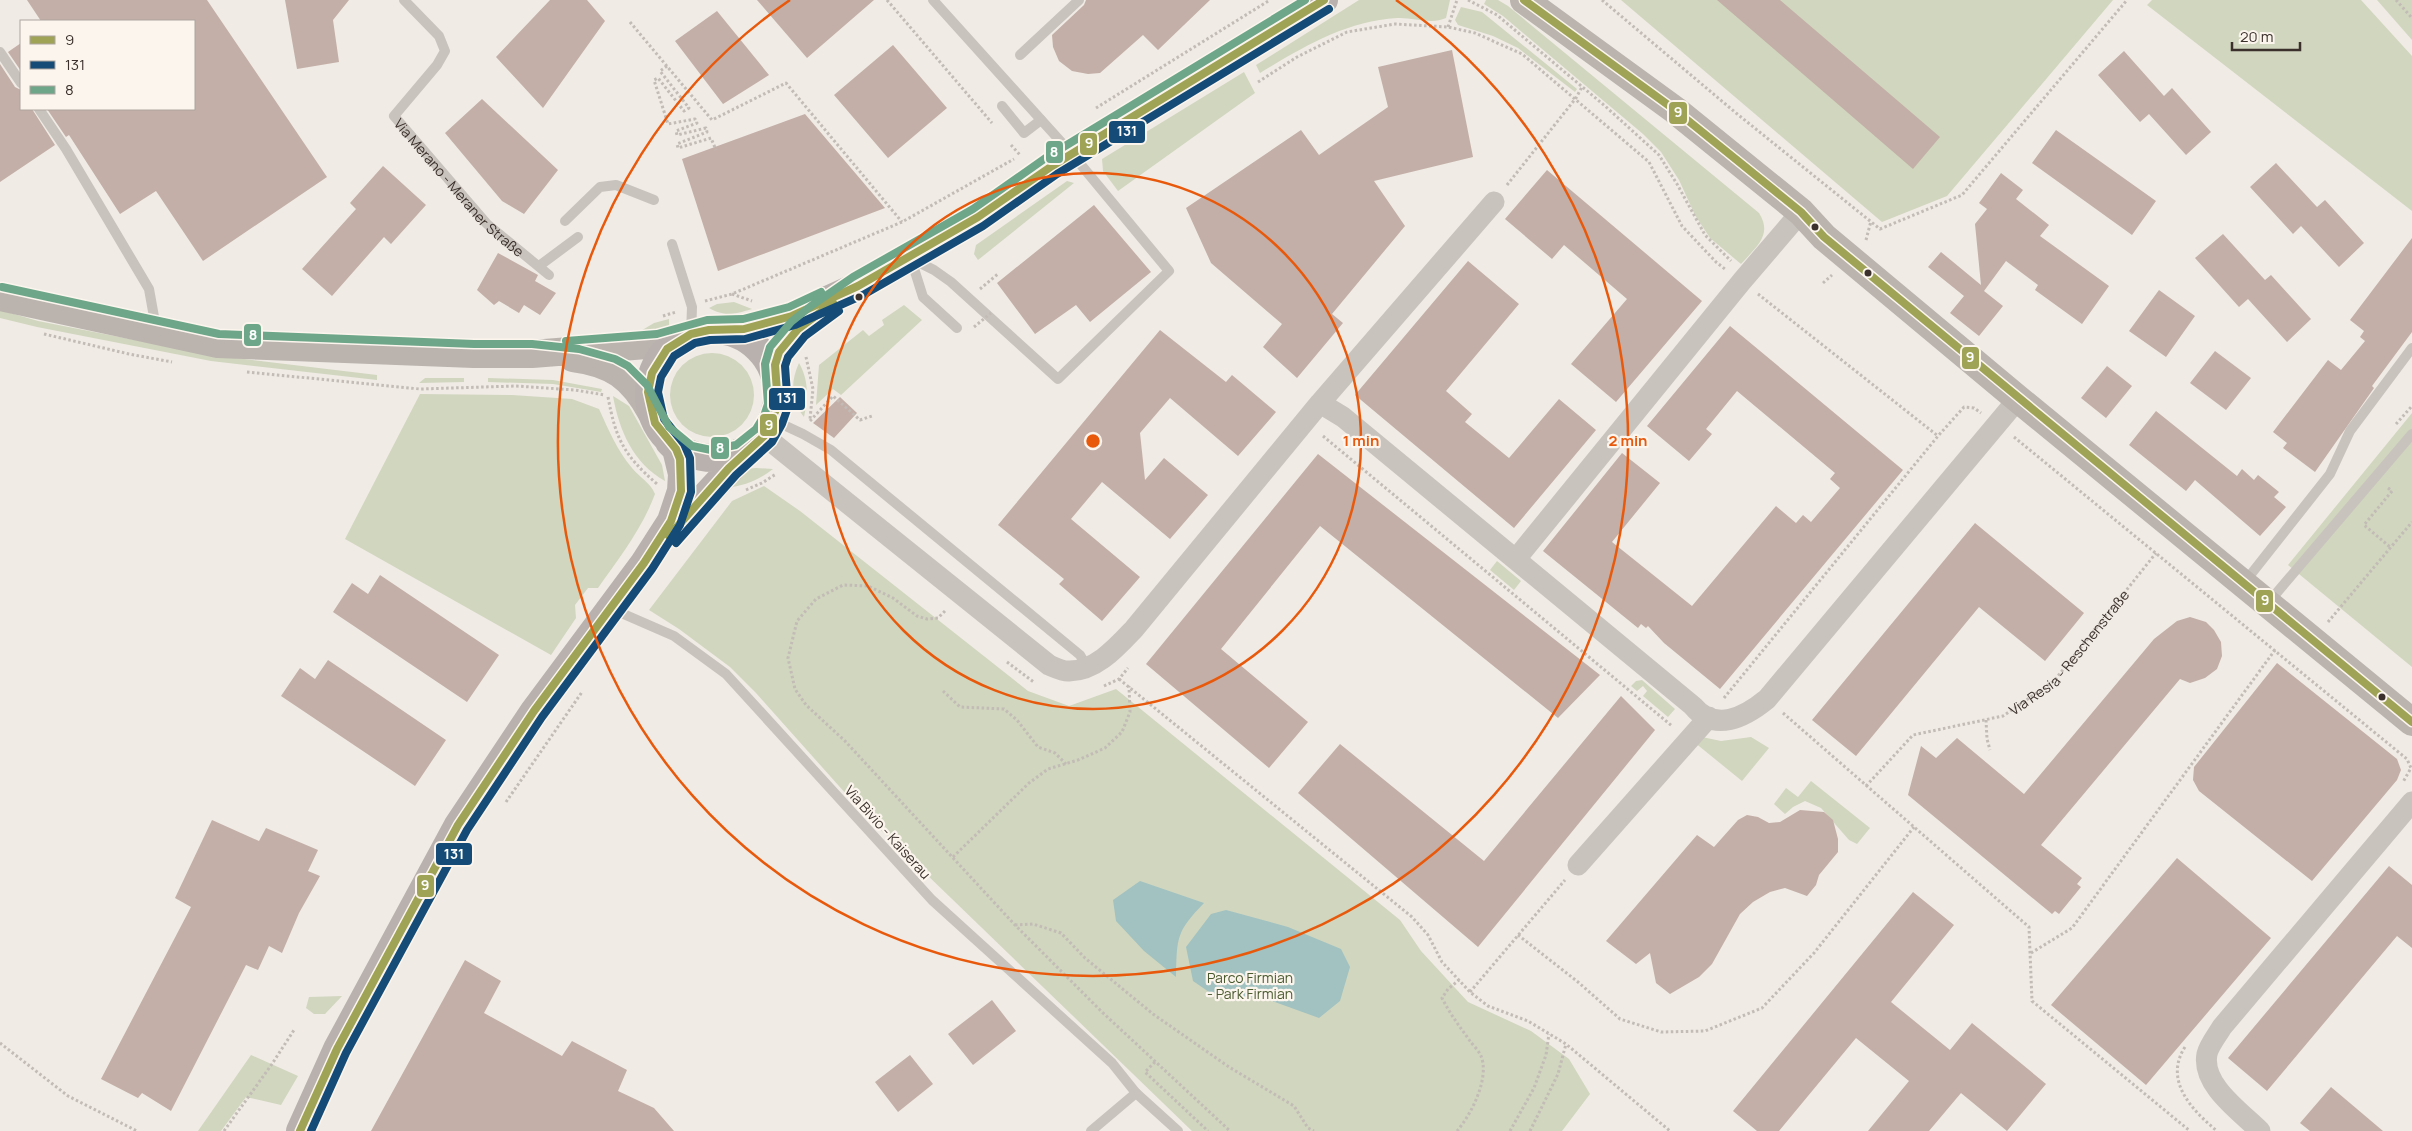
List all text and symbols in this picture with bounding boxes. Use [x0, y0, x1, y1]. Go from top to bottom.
legend [20, 20, 195, 110]
scale bar [2232, 20, 2300, 52]
text: 20 m [2240, 26, 2273, 47]
text: 9 [65, 29, 74, 50]
text: 131 [65, 54, 85, 75]
text: 8 [65, 79, 74, 100]
line badge: 9 [1668, 101, 1688, 125]
text: 9 [1674, 102, 1682, 121]
street label: Via Merano - Meraner Straße [390, 114, 528, 260]
line badge: 131 [1108, 120, 1146, 144]
text: 131 [1117, 121, 1137, 140]
line badge: 9 [1079, 132, 1098, 156]
text: 9 [1085, 133, 1093, 152]
line badge: 8 [1045, 140, 1064, 164]
text: 8 [1050, 142, 1058, 161]
unlabelled marker [1810, 222, 1820, 232]
unlabelled marker [1863, 268, 1873, 278]
unlabelled marker [854, 292, 864, 302]
line badge: 8 [243, 323, 262, 347]
text: 8 [249, 325, 257, 344]
line badge: 9 [1961, 346, 1980, 370]
text: 9 [1966, 347, 1974, 366]
line badge: 131 [768, 387, 806, 411]
text: 131 [777, 388, 797, 407]
line badge: 9 [759, 413, 778, 437]
text: 9 [765, 415, 773, 434]
text: 1 min [1343, 430, 1379, 451]
text: 2 min [1608, 430, 1648, 451]
centre of rings [1084, 432, 1102, 450]
line badge: 8 [710, 436, 730, 460]
text: 8 [716, 438, 724, 457]
street label: Via Resia - Reschenstraße [2005, 585, 2133, 719]
line badge: 9 [2255, 589, 2274, 613]
text: 9 [2261, 590, 2269, 609]
unlabelled marker [2377, 692, 2387, 702]
street label: Via Bivio - Kaiserau [841, 781, 935, 883]
line badge: 131 [435, 842, 473, 866]
text: 131 [444, 844, 464, 863]
line badge: 9 [416, 874, 435, 898]
text: 9 [421, 875, 429, 894]
park label: Parco Firmian - Park Firmian [1207, 968, 1293, 1003]

